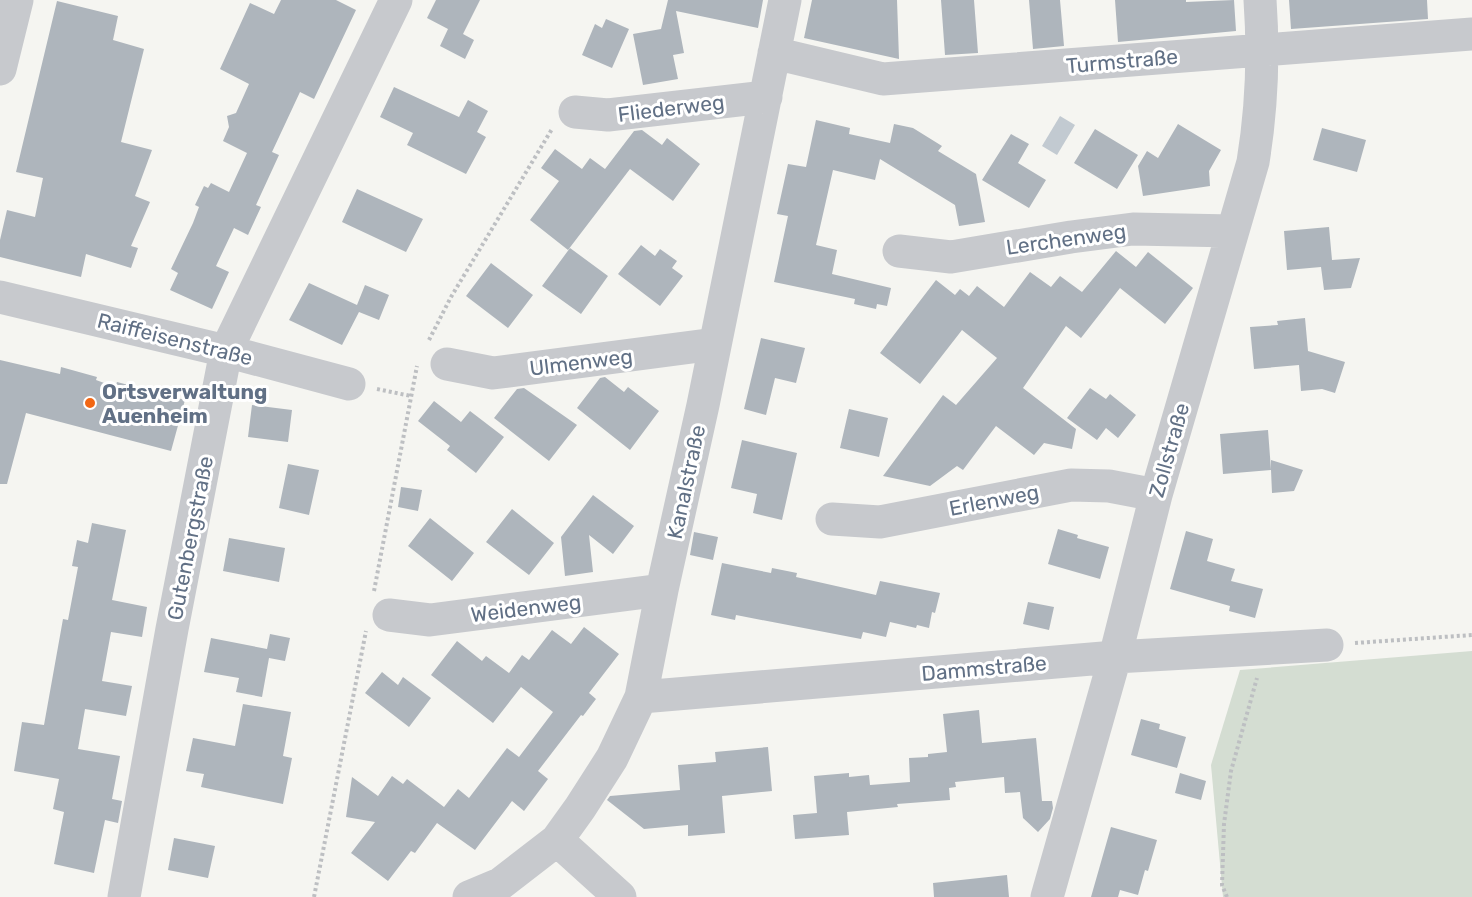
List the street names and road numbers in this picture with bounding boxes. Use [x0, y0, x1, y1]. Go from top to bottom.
street label: Turmstraße [1065, 44, 1179, 78]
street label: Fliederweg [616, 89, 726, 127]
street label: Lerchenweg [1004, 218, 1128, 260]
street label: Raiffeisenstraße [95, 308, 255, 370]
street label: Ulmenweg [528, 343, 634, 381]
street label: Zollstraße [1144, 400, 1194, 500]
street label: Kanalstraße [662, 423, 710, 541]
street label: Gutenbergstraße [162, 454, 218, 622]
street label: Erlenweg [947, 479, 1041, 521]
street label: Weidenweg [469, 589, 583, 627]
street label: Dammstraße [920, 650, 1048, 686]

